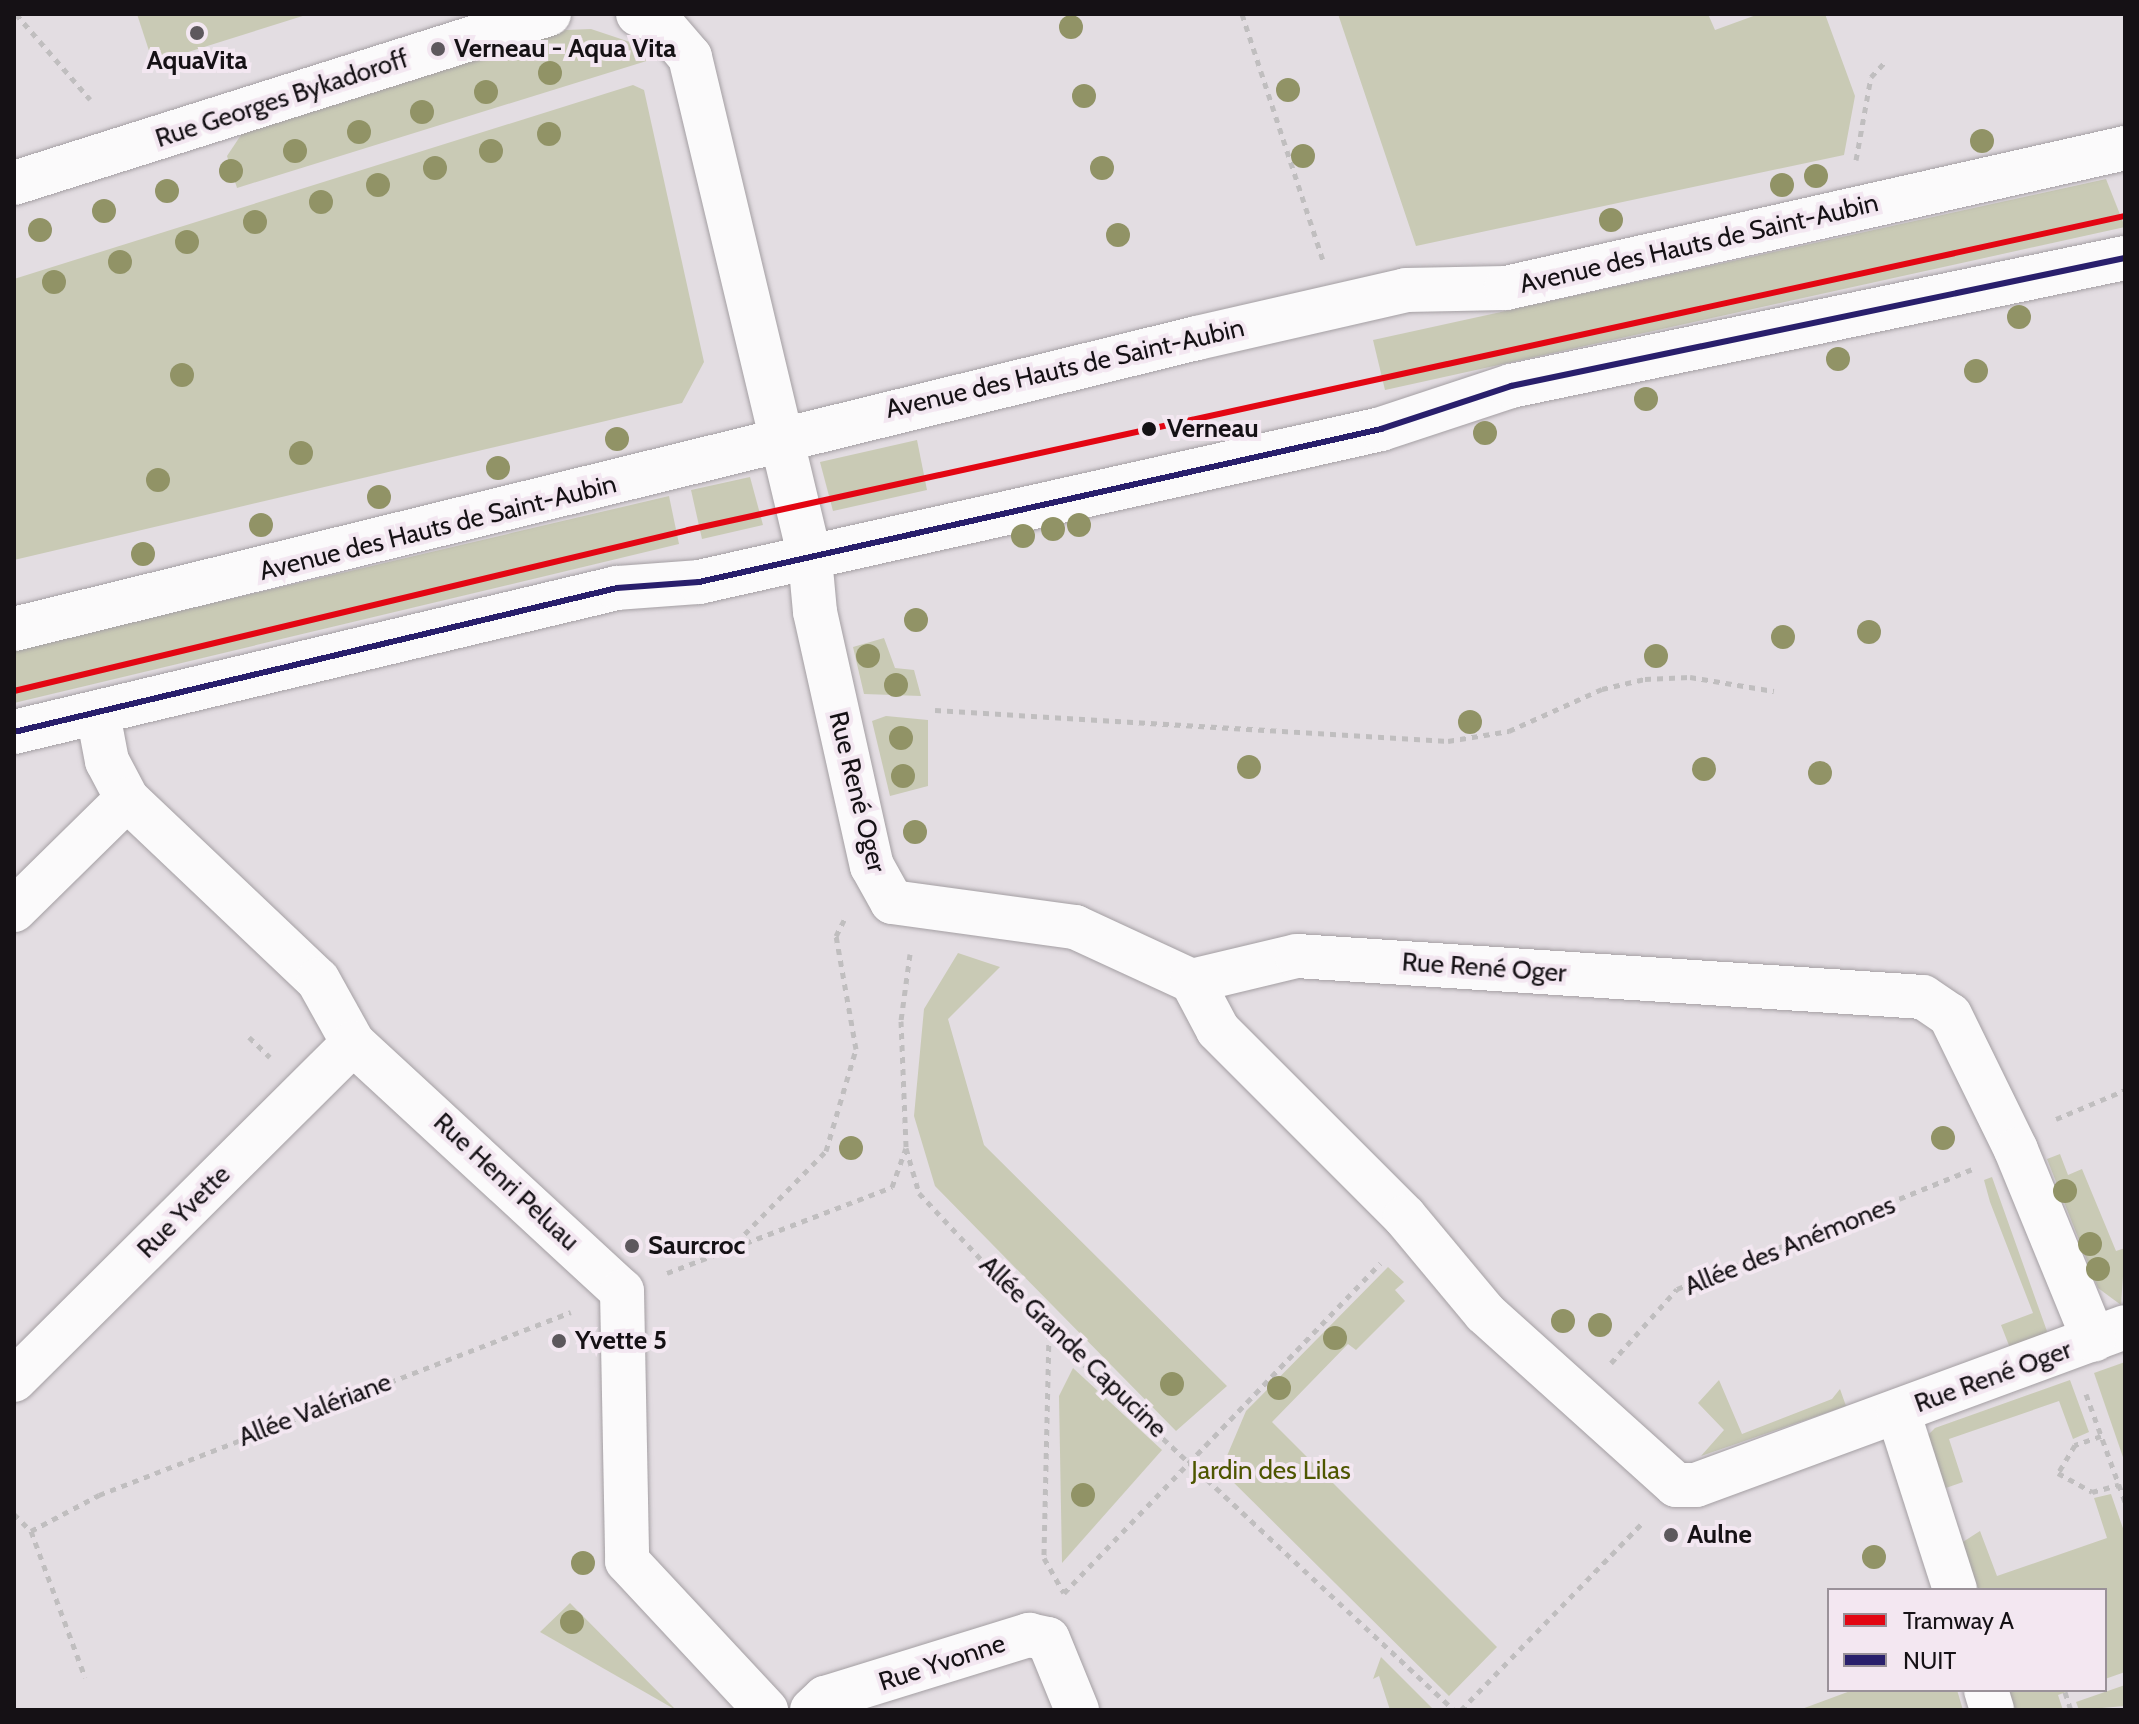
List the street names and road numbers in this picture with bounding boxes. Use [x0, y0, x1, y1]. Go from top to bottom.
street label: Rue Georges Bykadoroff [152, 43, 412, 155]
street label: Avenue des Hauts de Saint-Aubin [1517, 188, 1881, 300]
street label: Avenue des Hauts de Saint-Aubin [883, 313, 1247, 425]
street label: Avenue des Hauts de Saint-Aubin [256, 468, 620, 588]
street label: Rue René Oger [822, 708, 892, 876]
street label: Rue René Oger [1401, 947, 1567, 989]
street label: Rue Henri Peluau [427, 1107, 585, 1257]
street label: Rue Yvette [131, 1159, 237, 1265]
street label: Allée des Anémones [1680, 1190, 1900, 1302]
street label: Allée Grande Capucine [973, 1250, 1173, 1444]
street label: Rue René Oger [1910, 1334, 2076, 1420]
street label: Allée Valériane [234, 1367, 396, 1453]
street label: Rue Yvonne [875, 1628, 1009, 1698]

